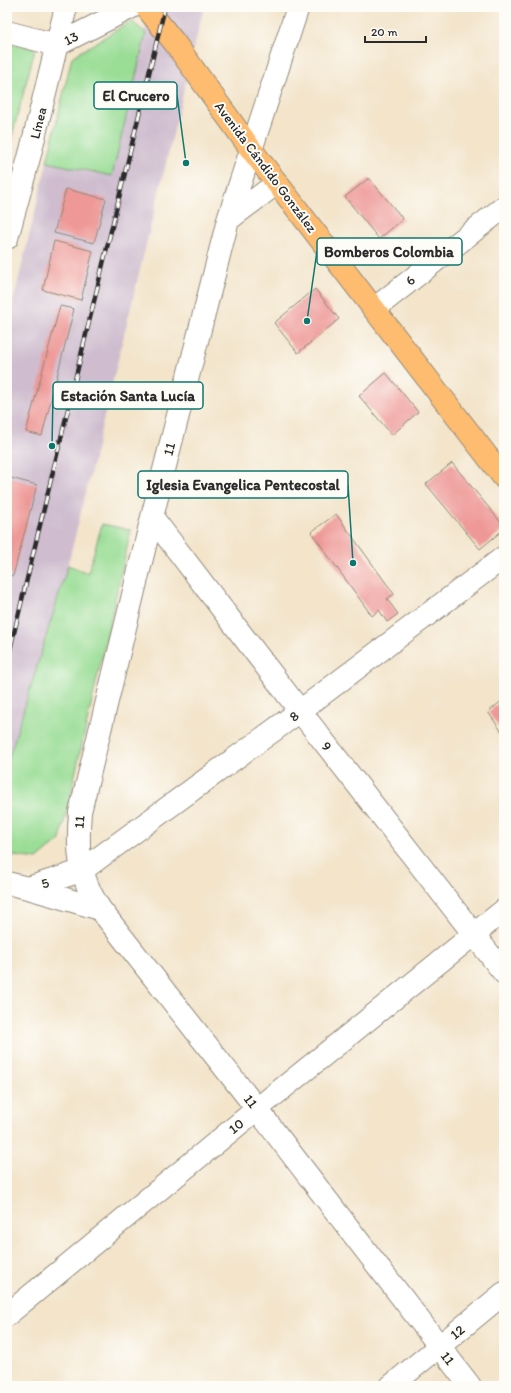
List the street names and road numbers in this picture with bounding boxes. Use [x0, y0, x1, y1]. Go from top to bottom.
street label: 13 [61, 28, 82, 49]
street label: Avenida Cándido González [211, 98, 321, 237]
street label: Línea [26, 105, 51, 141]
street label: 6 [402, 271, 418, 289]
street label: 11 [160, 440, 179, 457]
street label: 8 [286, 707, 303, 726]
street label: 9 [318, 738, 336, 754]
street label: 11 [70, 814, 89, 829]
street label: 5 [39, 874, 51, 893]
street label: 11 [240, 1091, 262, 1112]
street label: 10 [225, 1115, 248, 1138]
street label: 12 [447, 1321, 469, 1343]
street label: 11 [437, 1348, 459, 1369]

